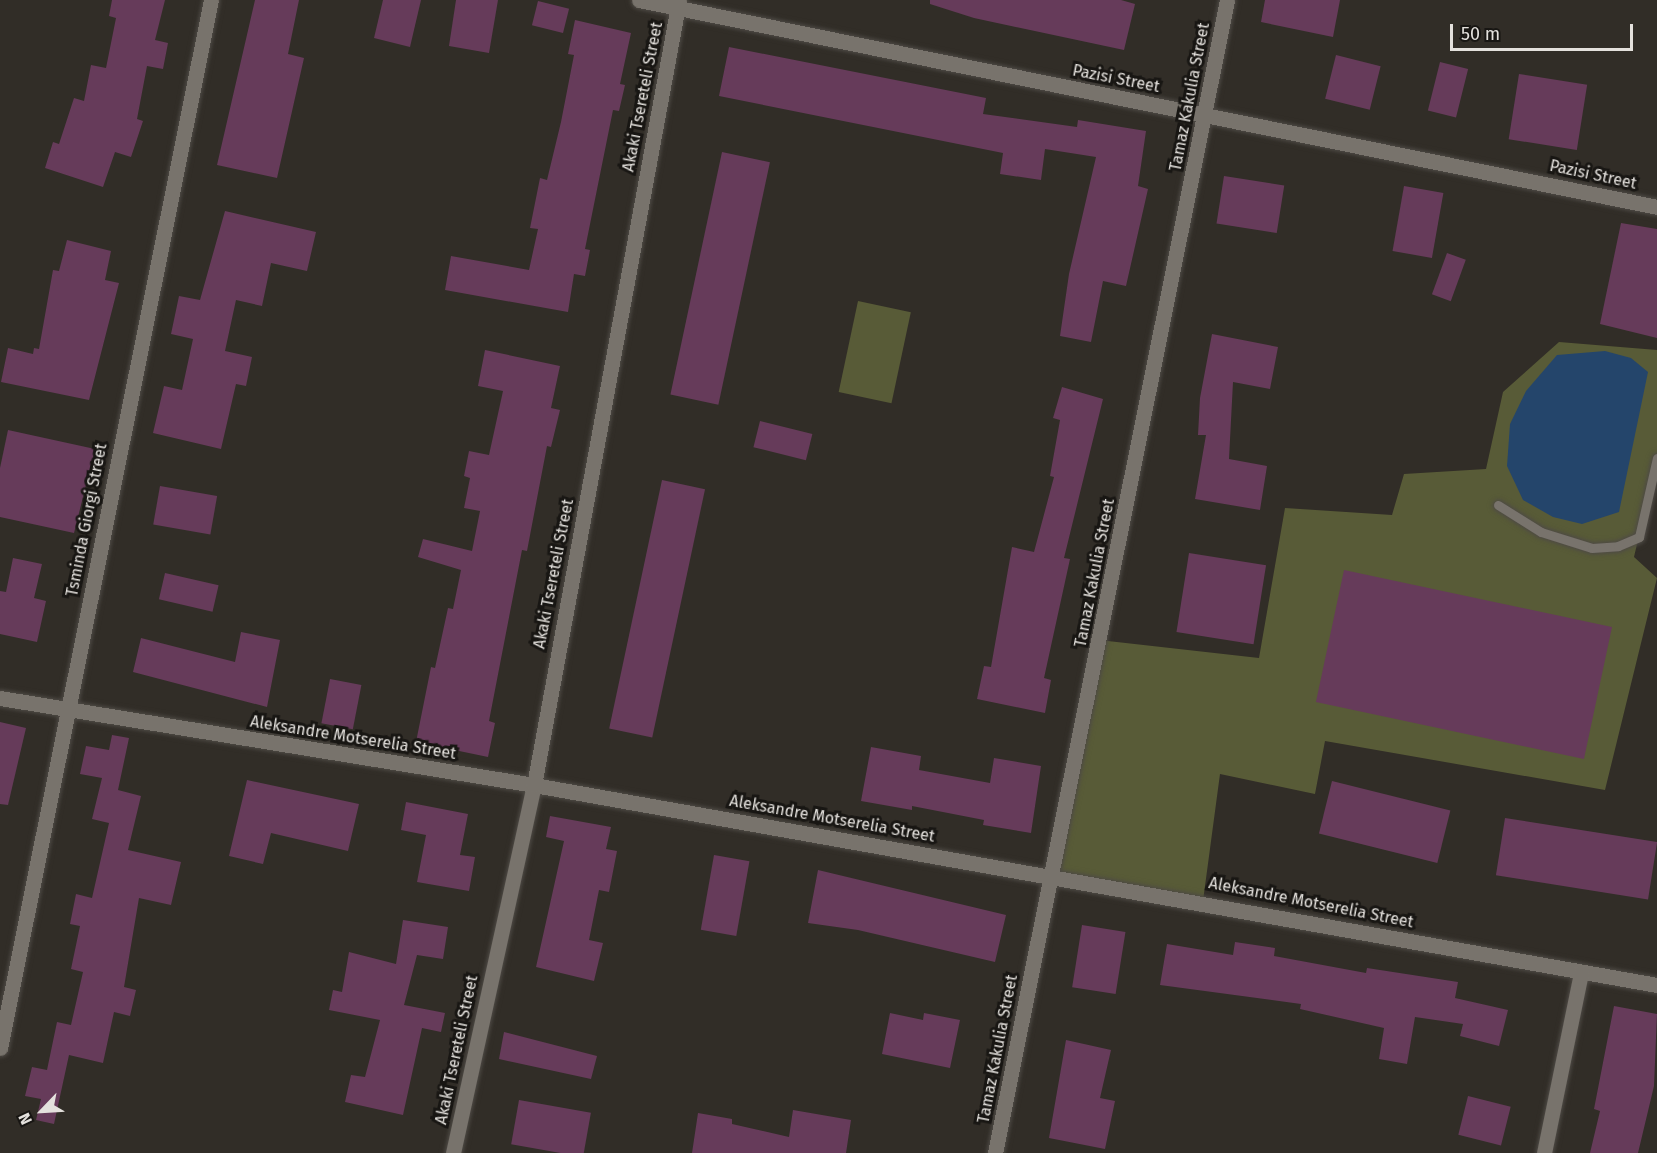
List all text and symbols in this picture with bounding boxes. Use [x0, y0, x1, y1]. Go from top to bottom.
scale bar [1453, 12, 1636, 50]
street label: Akaki Tsereteli Street [619, 21, 667, 173]
street label: Tamaz Kakulia Street [1166, 21, 1214, 173]
text: 50 m [1461, 23, 1500, 45]
street label: Pazisi Street [1071, 61, 1161, 97]
street label: Pazisi Street [1548, 156, 1638, 194]
street label: Tsminda Giorgi Street [63, 442, 111, 598]
street label: Tamaz Kakulia Street [1071, 497, 1119, 649]
street label: Akaki Tsereteli Street [530, 498, 578, 650]
street label: Aleksandre Motserelia Street [249, 712, 457, 764]
street label: Aleksandre Motserelia Street [728, 791, 936, 847]
street label: Aleksandre Motserelia Street [1207, 874, 1415, 932]
street label: Tamaz Kakulia Street [974, 973, 1022, 1125]
street label: Akaki Tsereteli Street [432, 974, 482, 1126]
north arrow [12, 1081, 72, 1141]
text: N [14, 1110, 36, 1128]

